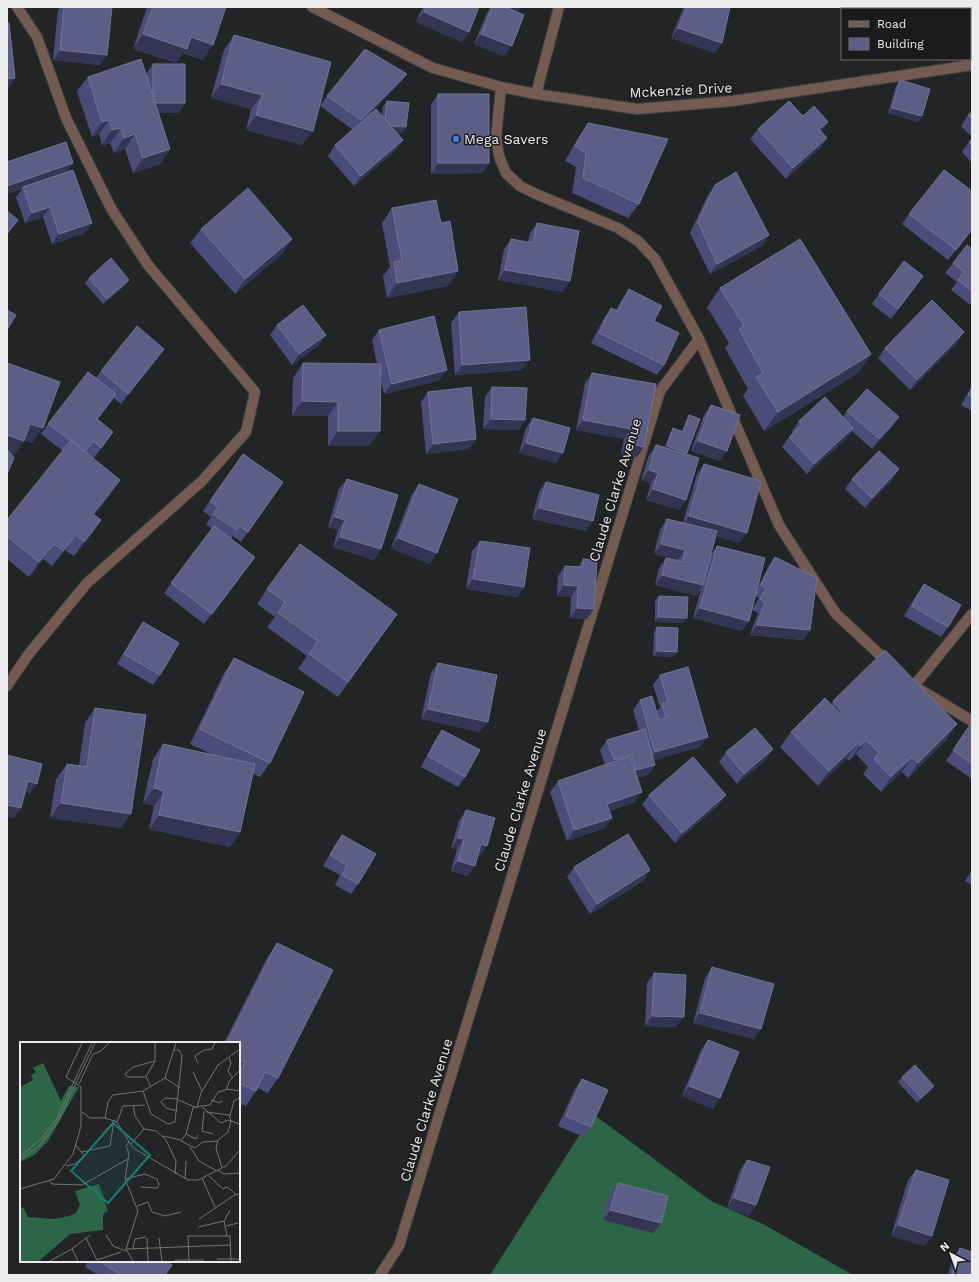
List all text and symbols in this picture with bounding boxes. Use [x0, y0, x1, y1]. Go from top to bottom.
legend [841, 8, 971, 60]
text: Road [877, 17, 906, 31]
text: Building [877, 37, 924, 51]
street label: Mckenzie Drive [629, 79, 733, 101]
place label: Mega Savers [464, 131, 548, 147]
marker: Mega Savers [451, 134, 461, 144]
street label: Claude Clarke Avenue [586, 416, 644, 564]
street label: Claude Clarke Avenue [491, 726, 549, 874]
street label: Claude Clarke Avenue [397, 1036, 455, 1184]
inset map [20, 1042, 240, 1262]
north arrow [931, 1234, 971, 1274]
text: N [937, 1239, 952, 1254]

